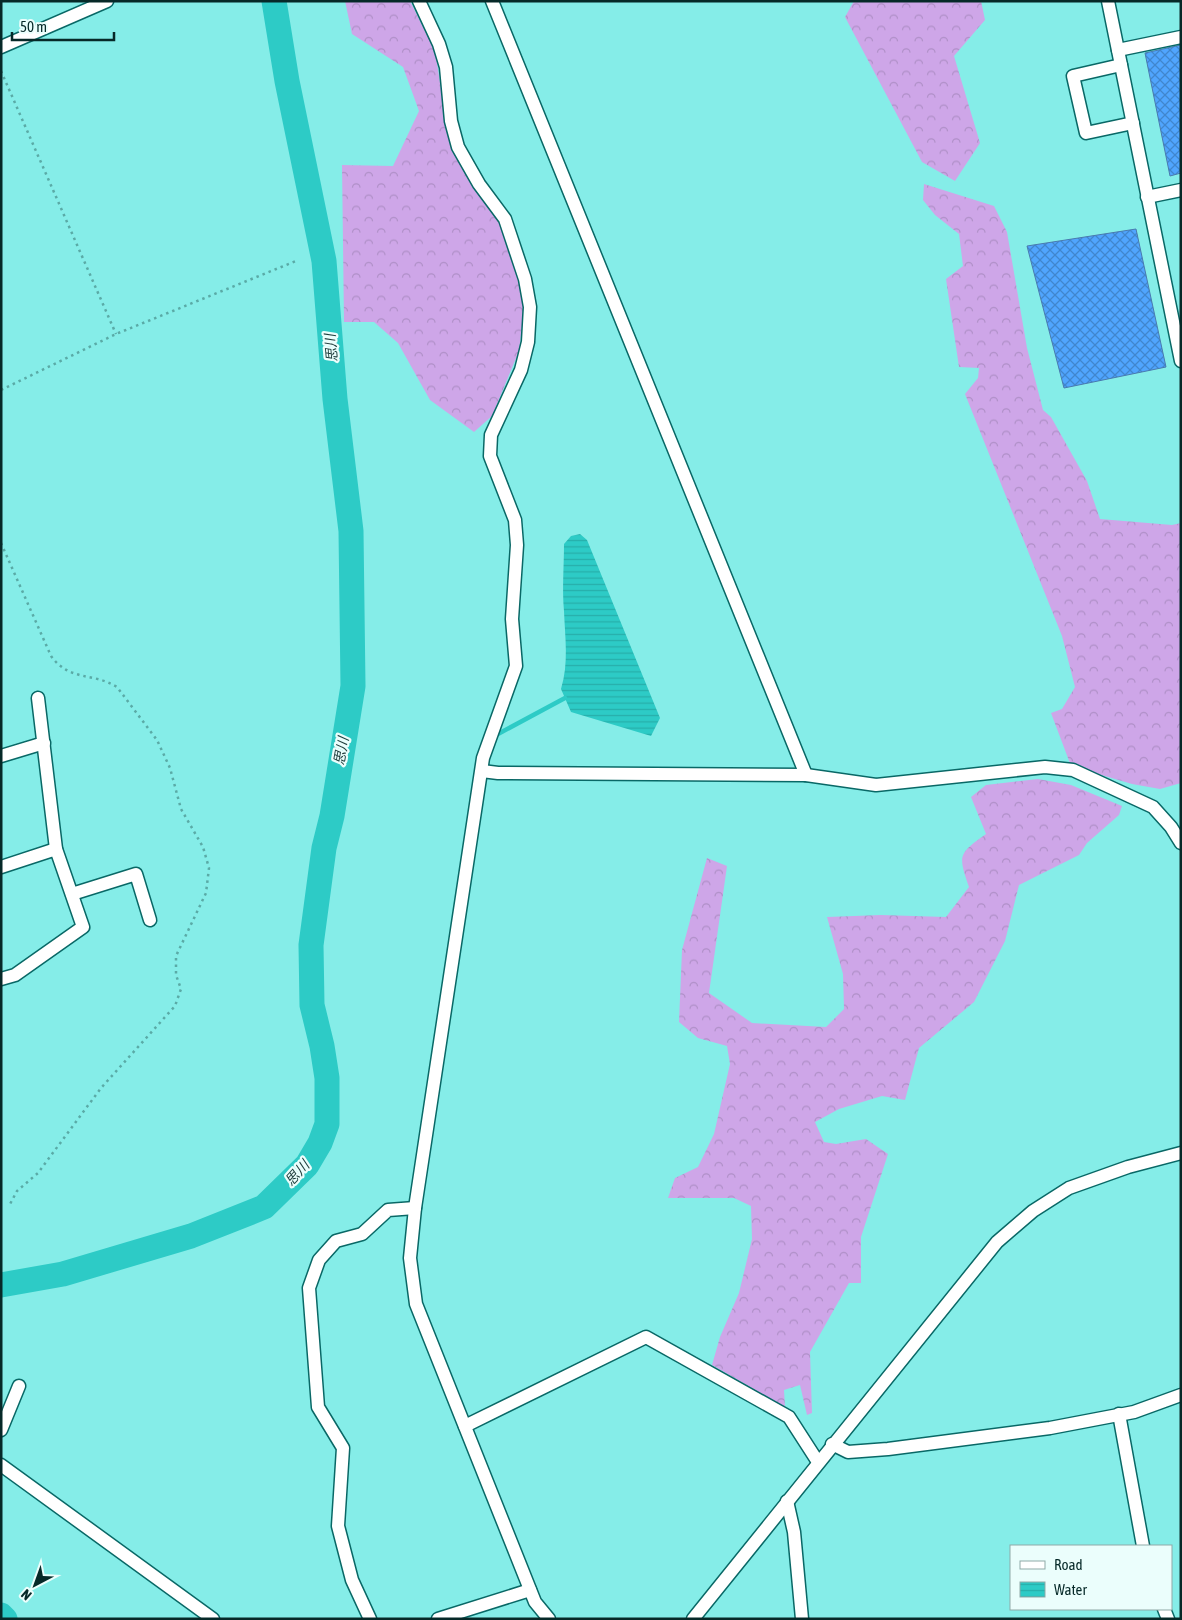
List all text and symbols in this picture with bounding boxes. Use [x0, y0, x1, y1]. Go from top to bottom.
scale bar [12, 10, 115, 42]
text: 50 m [20, 18, 47, 35]
water label: 思川 [322, 331, 340, 363]
water label: 思川 [331, 734, 352, 766]
water label: 思川 [282, 1156, 314, 1189]
legend [1010, 1545, 1172, 1610]
text: Road [1054, 1556, 1083, 1573]
north arrow [10, 1560, 60, 1610]
text: Water [1054, 1581, 1087, 1598]
text: N [18, 1586, 35, 1604]

